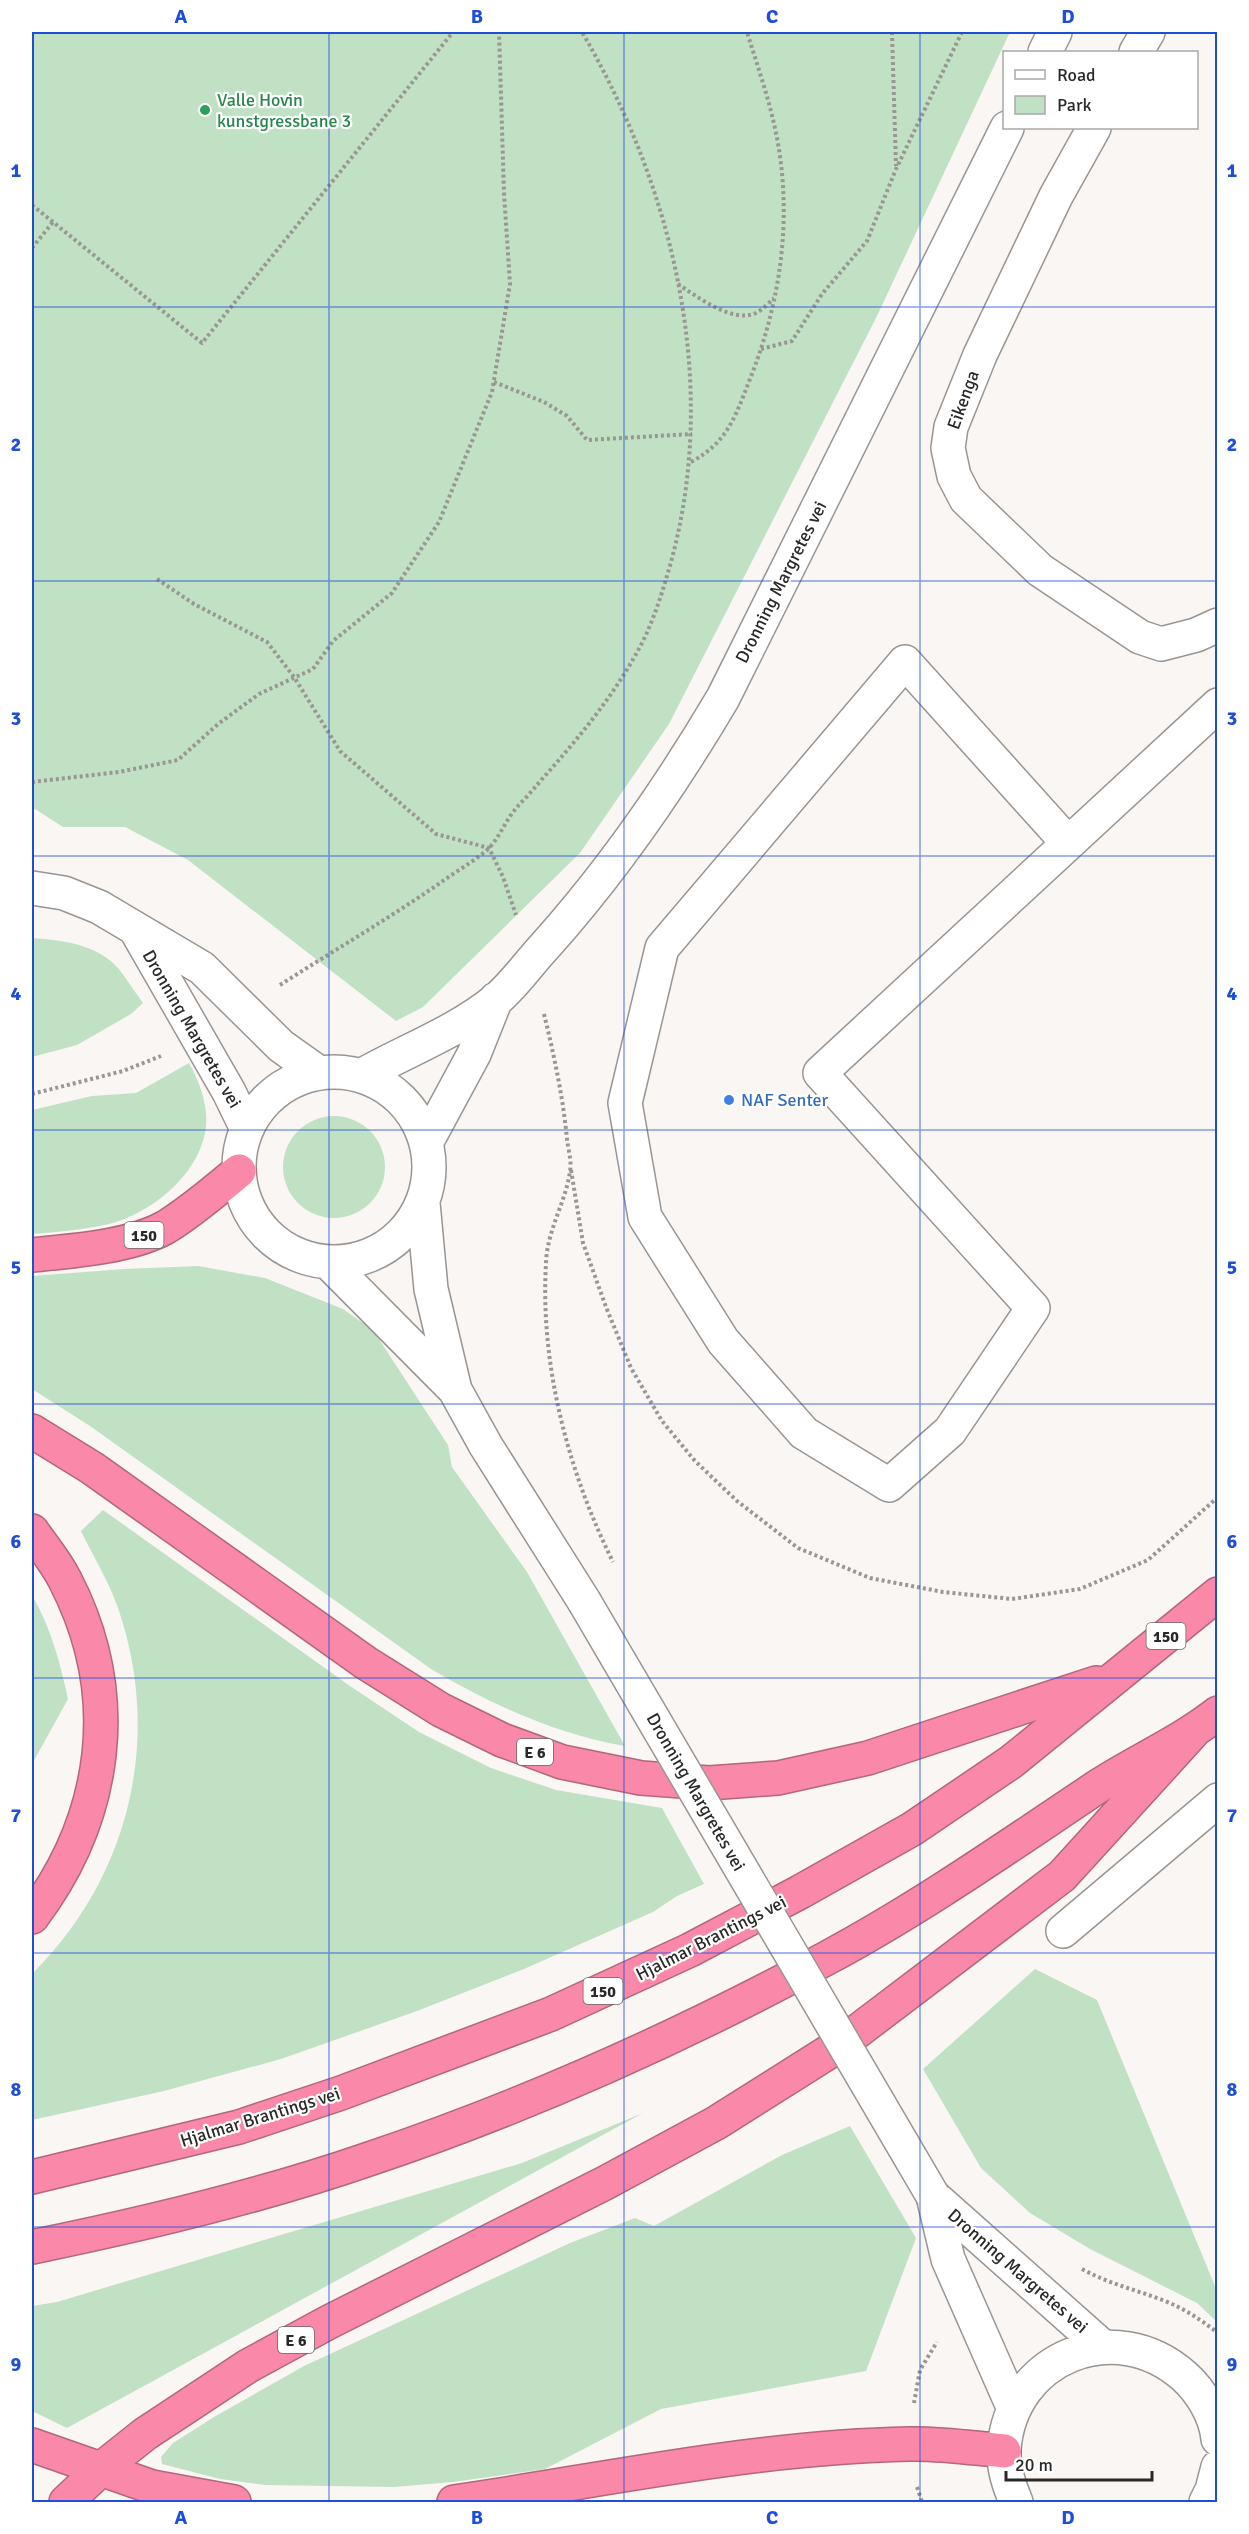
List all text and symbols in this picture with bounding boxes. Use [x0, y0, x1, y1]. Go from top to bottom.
text: A [175, 4, 188, 29]
text: B [471, 4, 483, 29]
text: C [766, 4, 778, 29]
text: D [1061, 4, 1075, 29]
legend [1003, 51, 1198, 129]
text: Road [1057, 64, 1096, 86]
place label: Valle Hovin kunstgressbane 3 [217, 89, 351, 132]
text: Park [1057, 94, 1092, 116]
marker: Valle Hovin kunstgressbane 3 [198, 103, 212, 117]
text: 1 [11, 158, 22, 183]
text: 1 [1227, 158, 1238, 183]
street label: Eikenga [942, 367, 984, 433]
text: 2 [11, 432, 21, 457]
text: 2 [1227, 432, 1237, 457]
street label: Dronning Margretes vei [731, 497, 831, 667]
text: 3 [11, 706, 21, 731]
text: 3 [1227, 706, 1237, 731]
street label: Dronning Margretes vei [138, 946, 246, 1112]
text: 4 [11, 981, 22, 1006]
text: 4 [1227, 981, 1238, 1006]
place label: NAF Senter [741, 1089, 829, 1111]
marker: NAF Senter [722, 1093, 736, 1107]
road number: 150 [124, 1222, 164, 1248]
text: 5 [11, 1255, 21, 1280]
text: 5 [1227, 1255, 1237, 1280]
text: 6 [11, 1529, 22, 1554]
text: 6 [1227, 1529, 1238, 1554]
road number: 150 [1146, 1623, 1186, 1649]
street label: Dronning Margretes vei [642, 1709, 750, 1875]
road number: E 6 [517, 1739, 553, 1765]
text: 7 [11, 1803, 22, 1828]
text: 7 [1227, 1803, 1238, 1828]
street label: Hjalmar Brantings vei [632, 1891, 790, 1985]
road number: 150 [584, 1978, 622, 2004]
text: 8 [11, 2077, 22, 2102]
text: 8 [1227, 2077, 1238, 2102]
street label: Hjalmar Brantings vei [177, 2082, 343, 2152]
street label: Dronning Margretes vei [943, 2204, 1093, 2338]
road number: E 6 [278, 2327, 314, 2353]
text: 9 [11, 2352, 22, 2377]
text: 9 [1227, 2352, 1238, 2377]
scale bar [1006, 2444, 1152, 2482]
text: 20 m [1015, 2454, 1053, 2476]
text: A [175, 2505, 188, 2530]
text: B [471, 2505, 483, 2530]
text: C [766, 2505, 778, 2530]
text: D [1061, 2505, 1075, 2530]

